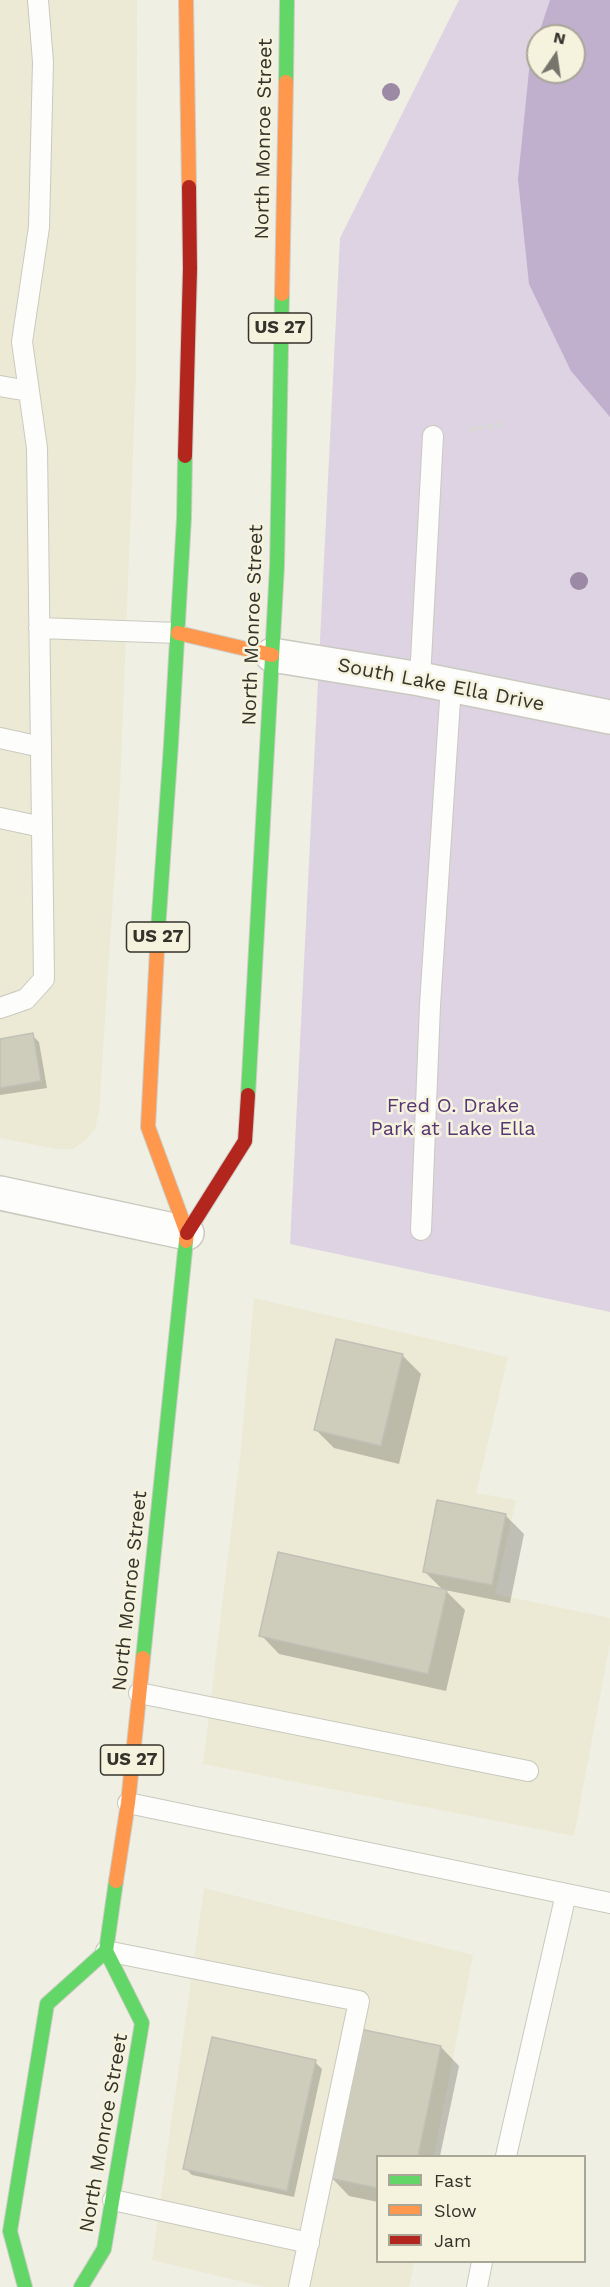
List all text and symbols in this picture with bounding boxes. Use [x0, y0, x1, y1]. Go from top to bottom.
north arrow [526, 24, 586, 84]
text: N [552, 27, 568, 49]
street label: North Monroe Street [250, 38, 278, 240]
road number: US 27 [248, 313, 312, 343]
street label: North Monroe Street [237, 524, 269, 726]
street label: South Lake Ella Drive [336, 653, 546, 717]
road number: US 27 [126, 922, 190, 952]
park label: Fred O. Drake Park at Lake Ella [371, 1094, 535, 1141]
street label: North Monroe Street [108, 1490, 152, 1692]
road number: US 27 [100, 1745, 164, 1775]
street label: North Monroe Street [75, 2032, 133, 2234]
legend [376, 2155, 586, 2263]
text: Fast [434, 2170, 471, 2191]
text: Slow [434, 2200, 477, 2221]
text: Jam [434, 2230, 471, 2251]

